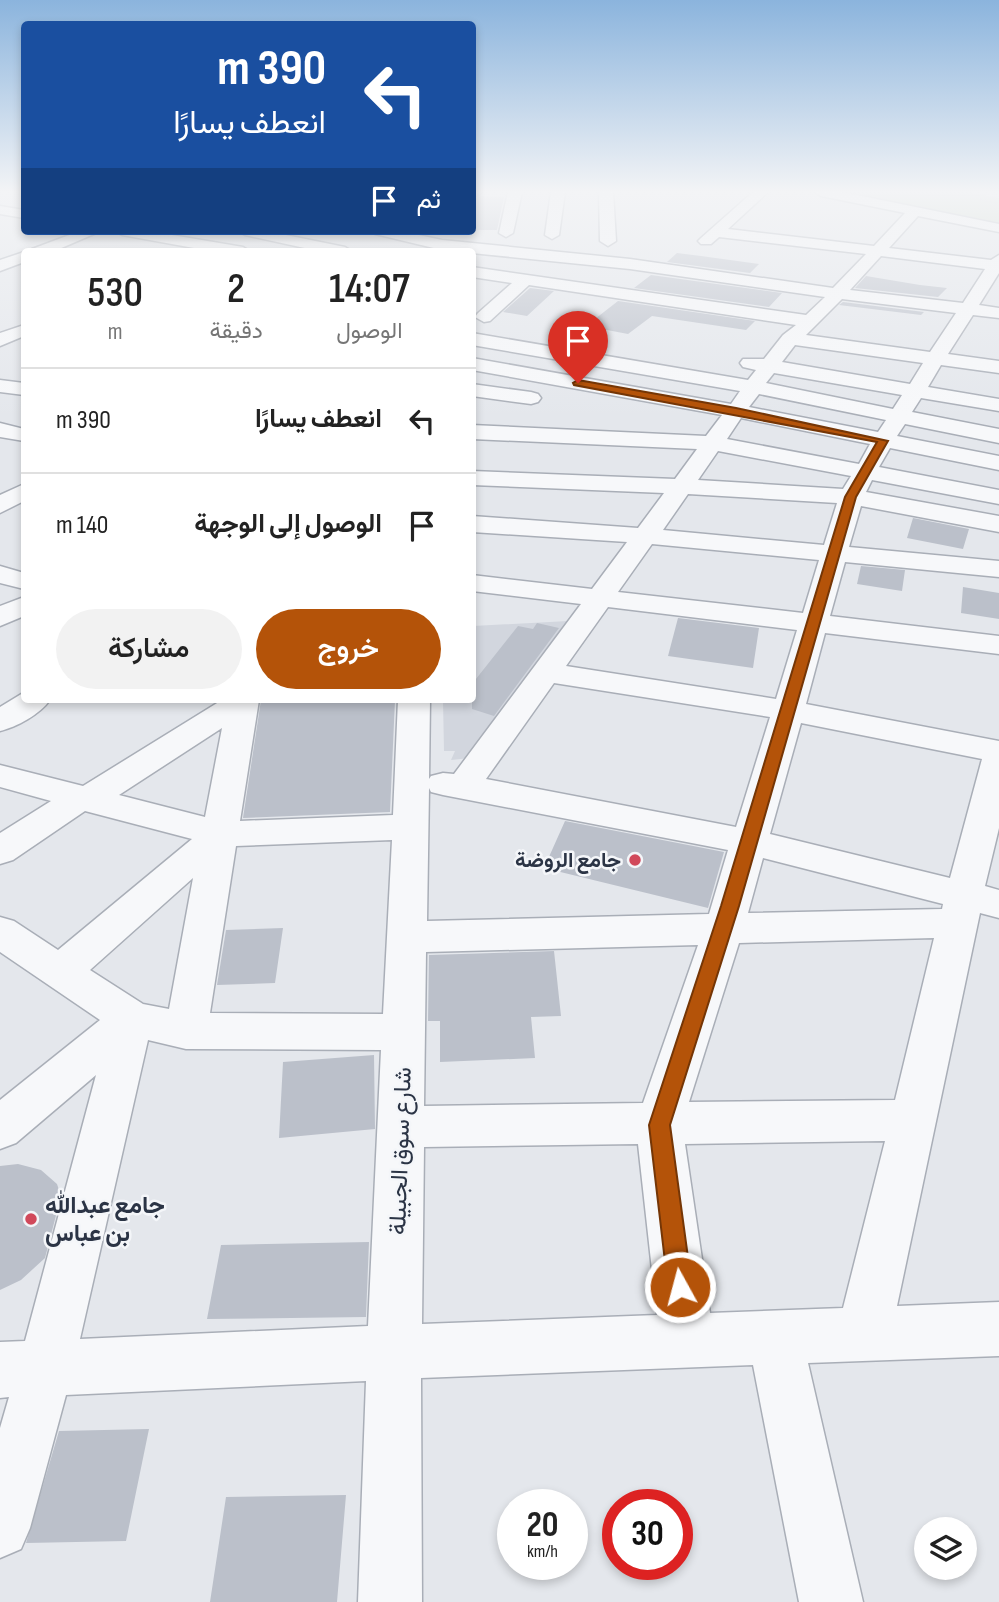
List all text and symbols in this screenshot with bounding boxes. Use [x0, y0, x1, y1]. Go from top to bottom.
text: 390 m [217, 40, 326, 99]
icon: left [350, 49, 441, 140]
text: انعطف يسارًا [173, 104, 326, 143]
icon: arrive [365, 182, 403, 220]
text: ثم [417, 185, 441, 216]
text: 2 [227, 264, 245, 315]
text: 14:07 [329, 264, 410, 315]
text: 530 [87, 268, 143, 319]
pin [548, 311, 608, 383]
text: دقيقة [209, 317, 263, 345]
text: الوصول [336, 317, 403, 345]
text: m [108, 318, 123, 346]
icon: arrive [559, 322, 597, 360]
icon: left [403, 402, 441, 440]
text: انعطف يسارًا [255, 404, 382, 435]
text: 390 m [56, 405, 111, 436]
icon: arrive [403, 507, 441, 545]
text: الوصول إلى الوجهة [194, 509, 382, 540]
text: 140 m [56, 510, 108, 541]
button: مشاركة [56, 609, 242, 689]
button: خروج [256, 609, 441, 689]
place label: جامع الروضة [515, 848, 621, 874]
marker: جامع الروضة [627, 852, 643, 868]
street label: شارع سوق الجبيلة [383, 1067, 419, 1236]
place label: جامع عبدالله بن عباس [45, 1190, 165, 1248]
marker: جامع عبدالله بن عباس [23, 1211, 39, 1227]
position arrow [643, 1250, 717, 1324]
speed limit sign: 30 [602, 1489, 693, 1580]
text: 20 [527, 1504, 559, 1547]
map controls [914, 1517, 977, 1580]
button: layers [914, 1517, 977, 1580]
text: km/h [527, 1541, 558, 1562]

